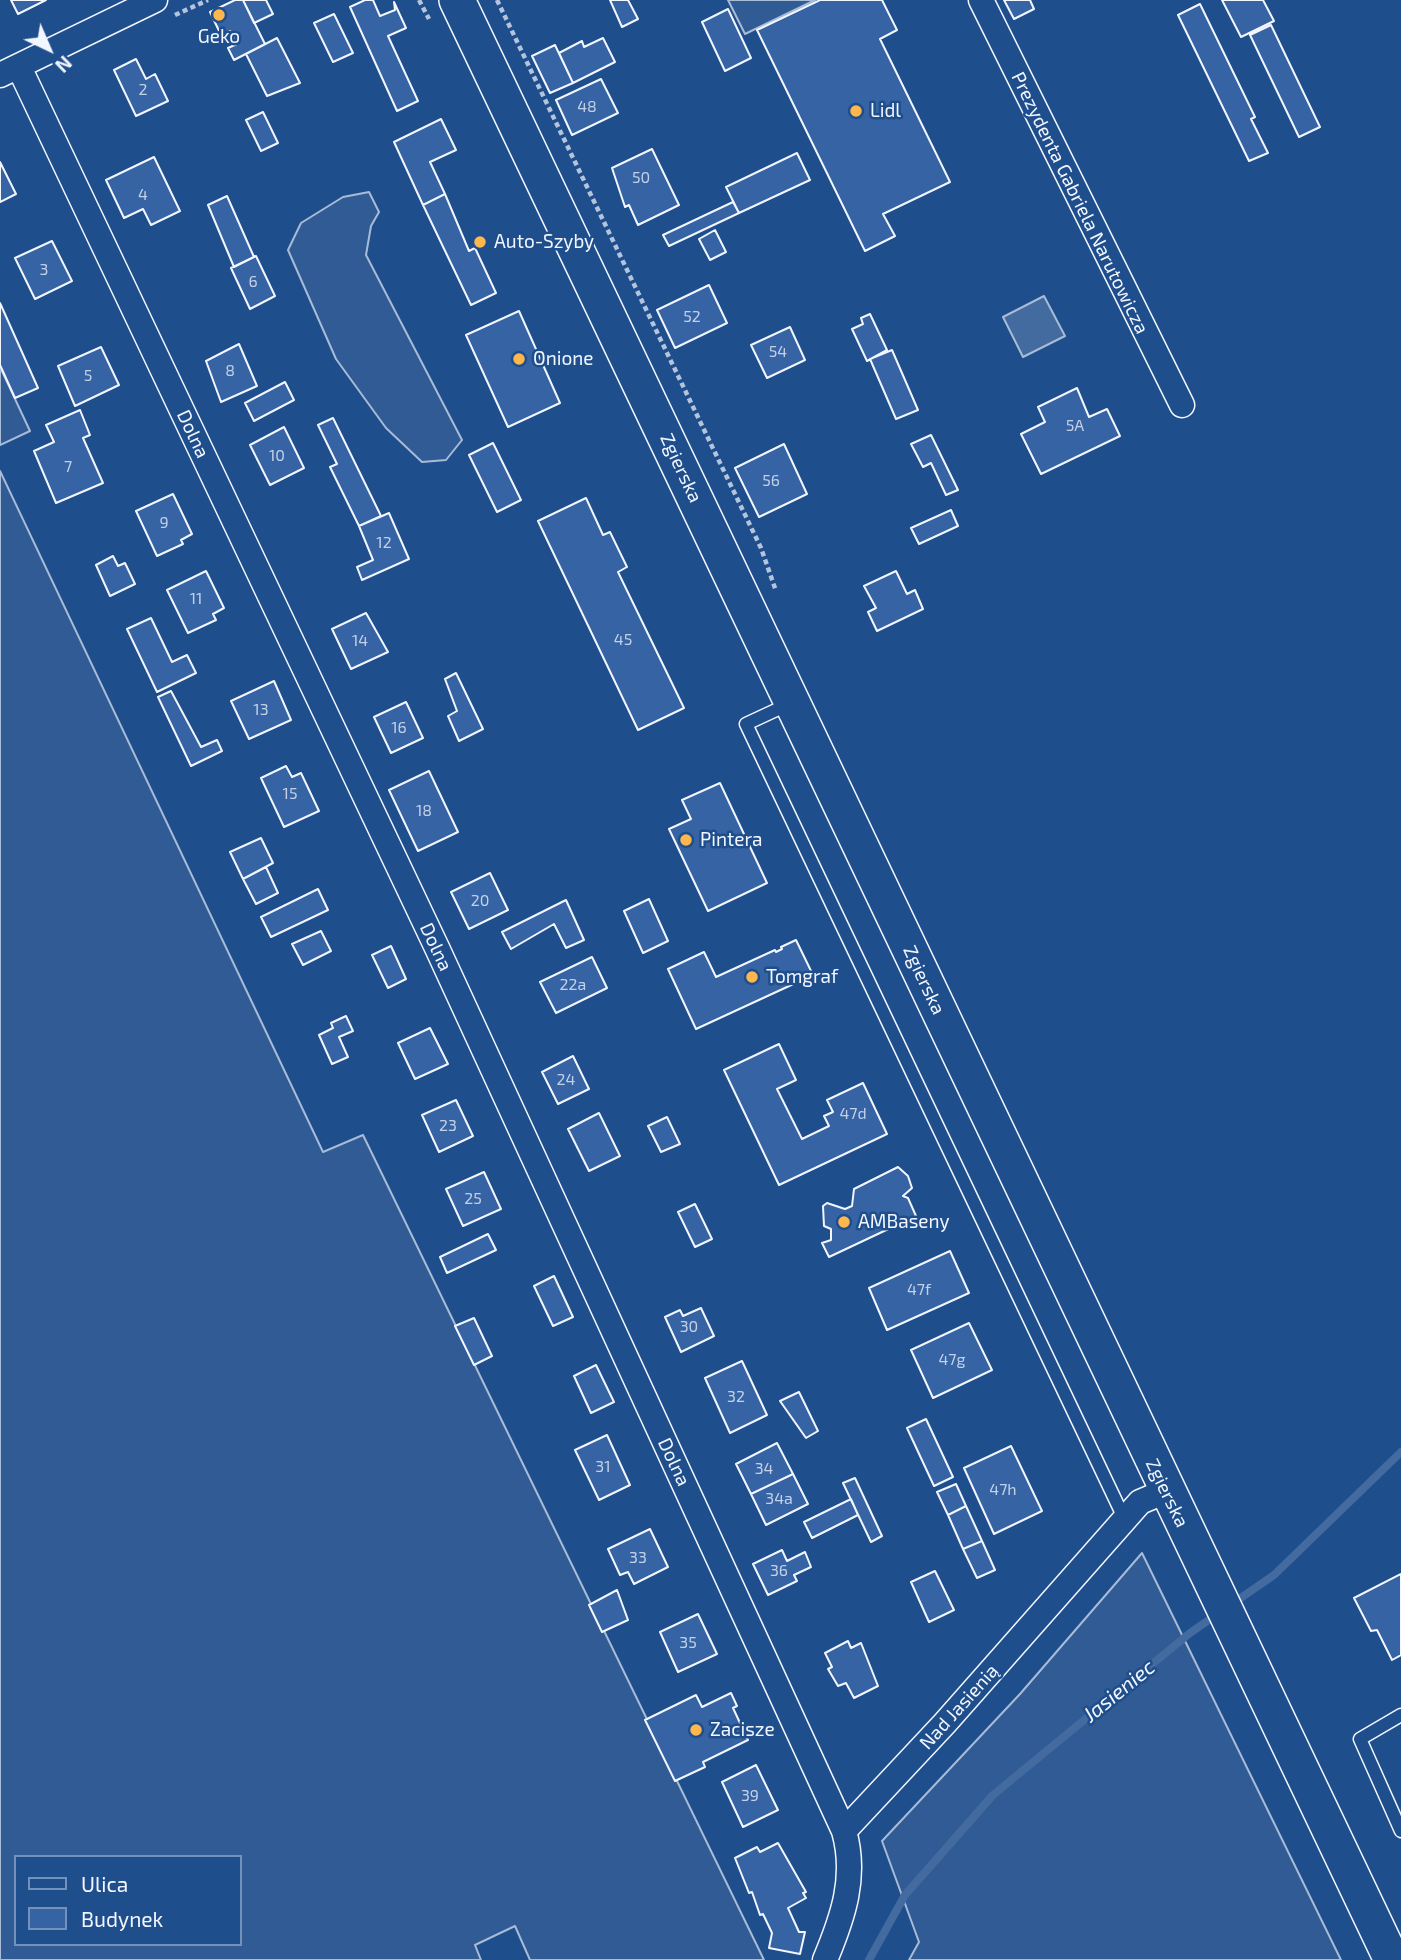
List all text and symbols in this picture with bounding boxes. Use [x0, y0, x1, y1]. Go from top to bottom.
marker: Geko [211, 7, 227, 23]
north arrow [14, 14, 84, 84]
place label: Geko [198, 26, 240, 48]
text: N [51, 51, 77, 78]
street label: Prezydenta Gabriela Narutowicza [1007, 68, 1153, 338]
house number: 2 [139, 80, 147, 100]
house number: 48 [577, 97, 597, 117]
place label: Lidl [870, 100, 901, 122]
marker: Lidl [848, 103, 864, 119]
house number: 50 [632, 168, 650, 188]
house number: 4 [138, 185, 148, 205]
place label: Auto-Szyby [494, 231, 594, 253]
marker: Auto-Szyby [472, 234, 488, 250]
house number: 3 [40, 260, 48, 280]
house number: 6 [248, 272, 258, 292]
house number: 52 [683, 307, 701, 327]
house number: 54 [769, 342, 787, 362]
place label: Onione [533, 348, 593, 370]
marker: Onione [511, 351, 527, 367]
house number: 8 [225, 361, 235, 381]
house number: 5 [84, 366, 92, 386]
street label: Dolna [172, 406, 214, 462]
house number: 5A [1066, 416, 1084, 436]
street label: Zgierska [655, 430, 707, 506]
house number: 10 [269, 446, 285, 466]
house number: 7 [64, 457, 72, 477]
house number: 56 [762, 471, 780, 491]
house number: 9 [159, 513, 169, 533]
house number: 12 [376, 533, 392, 553]
house number: 11 [190, 589, 202, 609]
house number: 45 [614, 630, 632, 650]
house number: 14 [352, 631, 368, 651]
house number: 13 [253, 700, 269, 720]
house number: 16 [391, 718, 407, 738]
house number: 15 [283, 784, 297, 804]
house number: 18 [416, 801, 432, 821]
place label: Pintera [700, 829, 762, 851]
marker: Pintera [678, 832, 694, 848]
house number: 20 [471, 891, 489, 911]
street label: Dolna [415, 919, 457, 975]
street label: Zgierska [898, 942, 950, 1018]
place label: Tomgraf [766, 966, 838, 988]
marker: Tomgraf [744, 969, 760, 985]
house number: 22a [560, 975, 586, 995]
house number: 24 [557, 1070, 575, 1090]
house number: 47d [839, 1104, 867, 1124]
house number: 23 [439, 1116, 457, 1136]
house number: 25 [464, 1189, 482, 1209]
place label: AMBaseny [858, 1211, 950, 1233]
marker: AMBaseny [836, 1214, 852, 1230]
house number: 47f [907, 1280, 931, 1300]
house number: 30 [680, 1317, 698, 1337]
house number: 47g [939, 1350, 965, 1370]
house number: 32 [727, 1387, 745, 1407]
street label: Dolna [653, 1434, 695, 1490]
street label: Zgierska [1141, 1455, 1193, 1531]
house number: 31 [595, 1457, 611, 1477]
house number: 34 [755, 1459, 773, 1479]
house number: 47h [989, 1480, 1017, 1500]
house number: 34a [765, 1489, 793, 1509]
house number: 33 [629, 1548, 647, 1568]
house number: 36 [770, 1561, 788, 1581]
house number: 35 [679, 1633, 697, 1653]
water label: Jasieniec [1078, 1654, 1160, 1728]
street label: Nad Jasienią [915, 1660, 1003, 1754]
place label: Zacisze [710, 1719, 775, 1741]
marker: Zacisze [688, 1722, 704, 1738]
house number: 39 [741, 1786, 759, 1806]
legend [14, 1855, 242, 1946]
text: Ulica [81, 1871, 128, 1896]
text: Budynek [81, 1906, 163, 1931]

